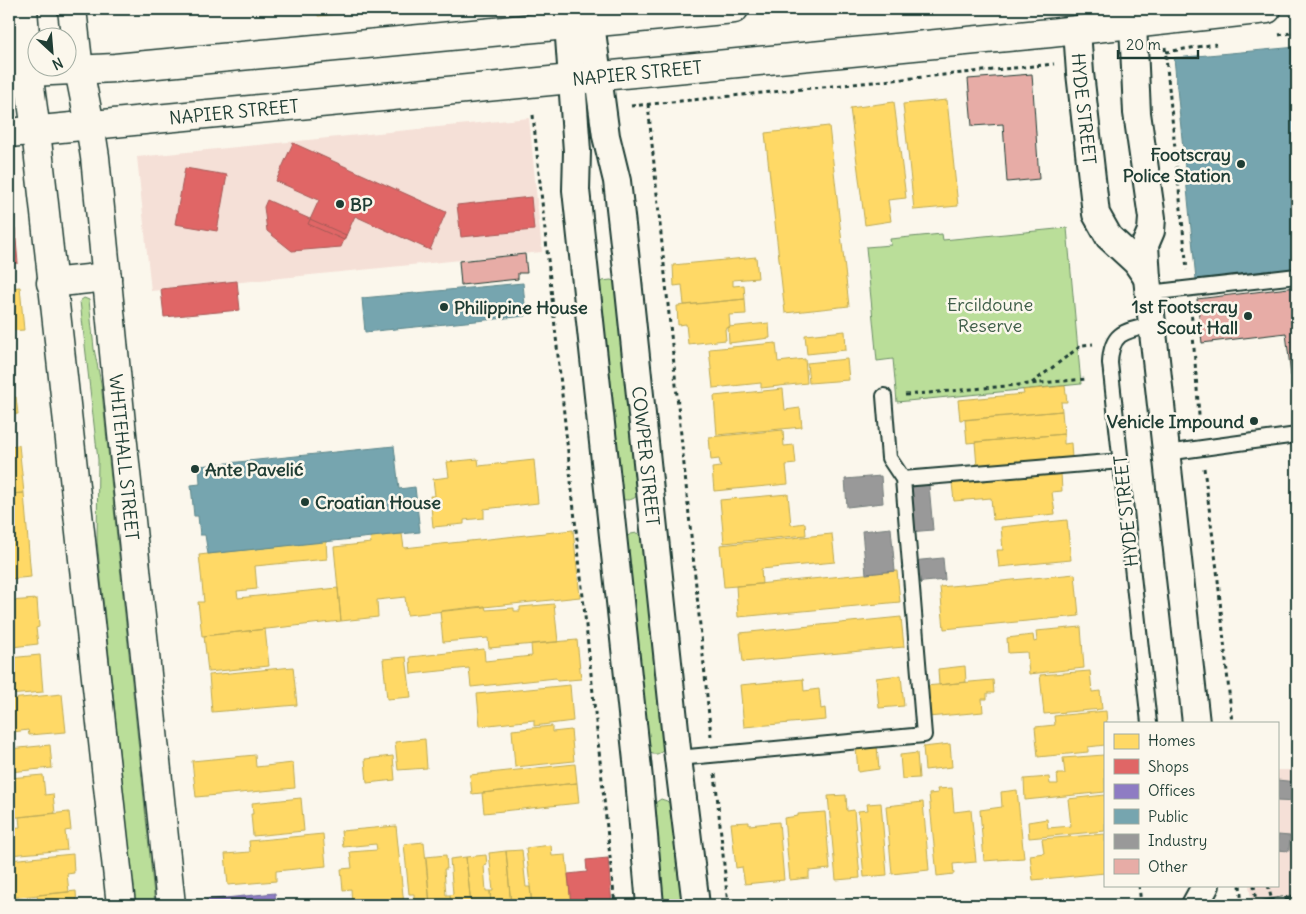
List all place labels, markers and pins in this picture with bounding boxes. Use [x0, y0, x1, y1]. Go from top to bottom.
place label: Footscray Police Station [1123, 143, 1232, 187]
marker: Footscray Police Station [1235, 158, 1247, 170]
place label: BP [350, 193, 373, 216]
marker: BP [334, 198, 346, 210]
place label: 1st Footscray Scout Hall [1132, 295, 1238, 339]
place label: Philippine House [454, 296, 588, 319]
marker: Philippine House [438, 301, 450, 313]
marker: 1st Footscray Scout Hall [1242, 310, 1254, 322]
place label: Vehicle Impound [1107, 410, 1244, 433]
marker: Vehicle Impound [1248, 415, 1260, 427]
place label: Ante Pavelić [205, 458, 304, 481]
marker: Ante Pavelić [189, 463, 201, 475]
place label: Croatian House [315, 491, 441, 514]
marker: Croatian House [299, 496, 311, 508]

